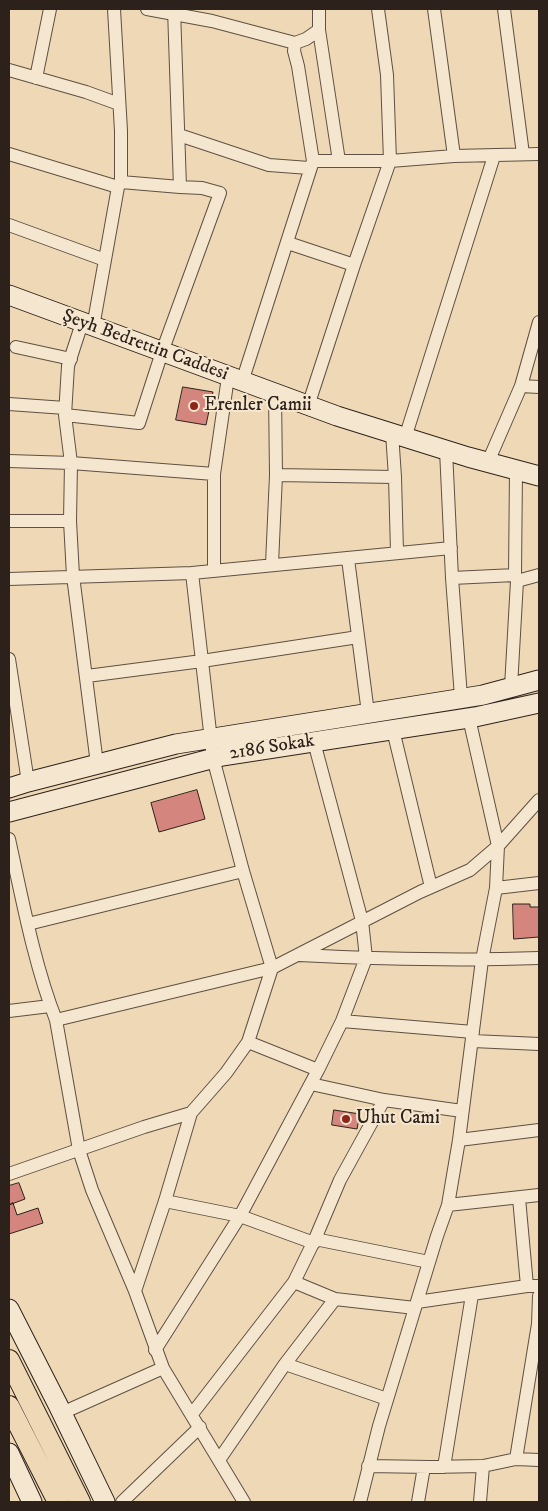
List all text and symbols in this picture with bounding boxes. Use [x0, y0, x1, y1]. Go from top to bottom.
street label: Şeyh Bedrettin Caddesi [59, 305, 231, 387]
place label: Erenler Camii [204, 395, 312, 417]
marker: Erenler Camii [188, 400, 200, 412]
street label: 2186 Sokak [228, 730, 316, 766]
place label: Uhut Cami [356, 1108, 440, 1130]
marker: Uhut Cami [340, 1113, 352, 1125]

